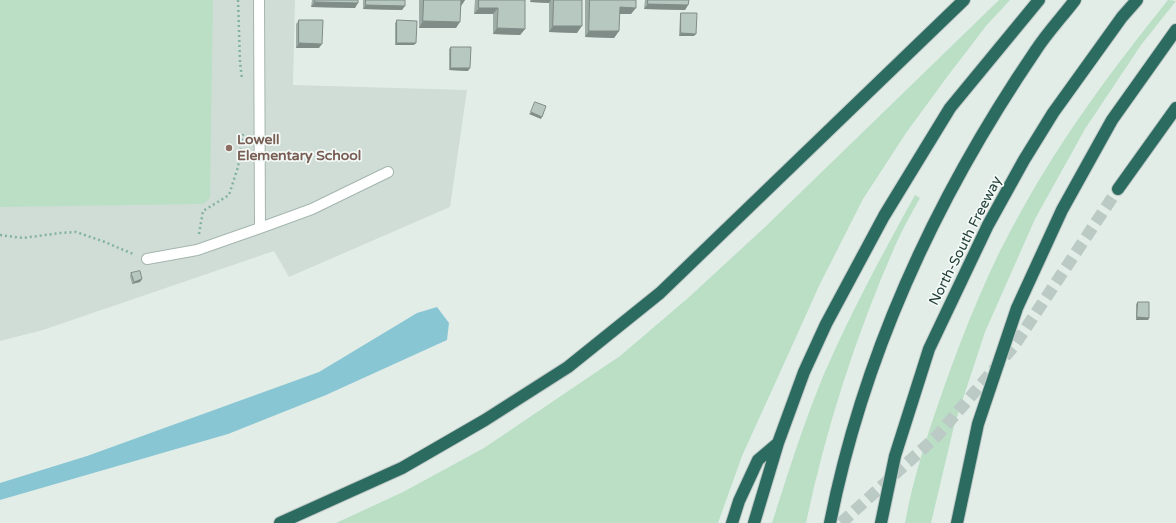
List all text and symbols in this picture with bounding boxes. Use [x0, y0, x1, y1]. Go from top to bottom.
place label: Lowell Elementary School [237, 132, 361, 164]
marker: Lowell Elementary School [224, 143, 234, 153]
street label: North-South Freeway [926, 174, 1006, 308]

